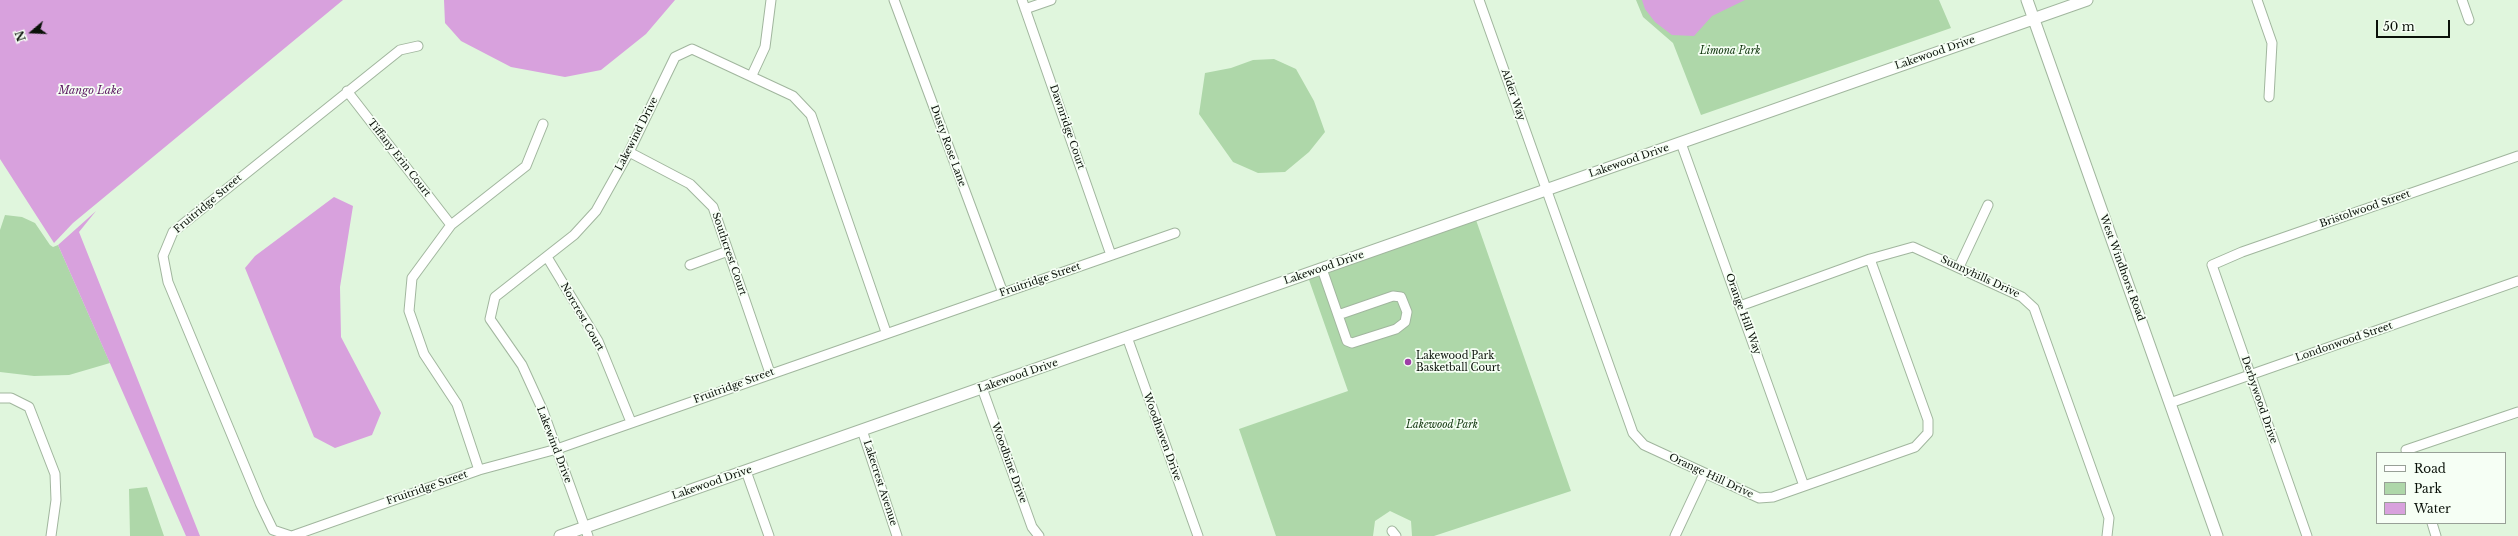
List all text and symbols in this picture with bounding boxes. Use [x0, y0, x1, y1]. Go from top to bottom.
north arrow [12, 12, 52, 52]
scale bar [2378, 12, 2452, 38]
text: 50 m [2383, 19, 2415, 34]
text: N [12, 29, 29, 43]
street label: Lakewood Drive [1893, 34, 1977, 72]
park label: Limona Park [1700, 45, 1760, 57]
street label: Alder Way [1499, 68, 1527, 122]
street label: Dawnridge Court [1047, 83, 1087, 171]
water label: Mango Lake [58, 84, 122, 98]
street label: Lakewind Drive [613, 95, 661, 173]
street label: Dusty Rose Lane [928, 104, 968, 188]
street label: Tiffany Erin Court [365, 117, 433, 199]
street label: Lakewood Drive [1587, 142, 1671, 180]
street label: Fruitridge Street [172, 172, 244, 236]
street label: Bristolwood Street [2318, 188, 2412, 230]
street label: Southcrest Court [709, 211, 749, 297]
street label: West Windhorst Road [2097, 213, 2147, 323]
street label: Lakewood Drive [1282, 249, 1366, 287]
street label: Sunnyhills Drive [1939, 253, 2021, 301]
street label: Fruitridge Street [998, 261, 1082, 299]
street label: Orange Hill Way [1723, 272, 1763, 356]
street label: Norcrest Court [558, 281, 606, 353]
street label: Londonwood Street [2294, 320, 2394, 364]
place label: Lakewood Park Basketball Court [1416, 350, 1500, 374]
street label: Derbywood Drive [2238, 355, 2280, 445]
street label: Lakewood Drive [976, 357, 1060, 395]
marker: Lakewood Park Basketball Court [1403, 357, 1413, 367]
street label: Fruitridge Street [692, 366, 776, 406]
street label: Woodhaven Drive [1140, 391, 1184, 483]
street label: Lakewind Drive [534, 405, 574, 485]
park label: Lakewood Park [1406, 419, 1478, 431]
street label: Woodbine Drive [989, 421, 1029, 505]
street label: Lakecrest Avenue [860, 439, 900, 527]
street label: Orange Hill Drive [1667, 451, 1755, 501]
legend [2376, 452, 2506, 524]
text: Road [2414, 461, 2446, 476]
street label: Lakewood Drive [670, 464, 754, 502]
street label: Fruitridge Street [385, 469, 469, 507]
text: Park [2414, 481, 2442, 496]
text: Water [2414, 501, 2451, 516]

